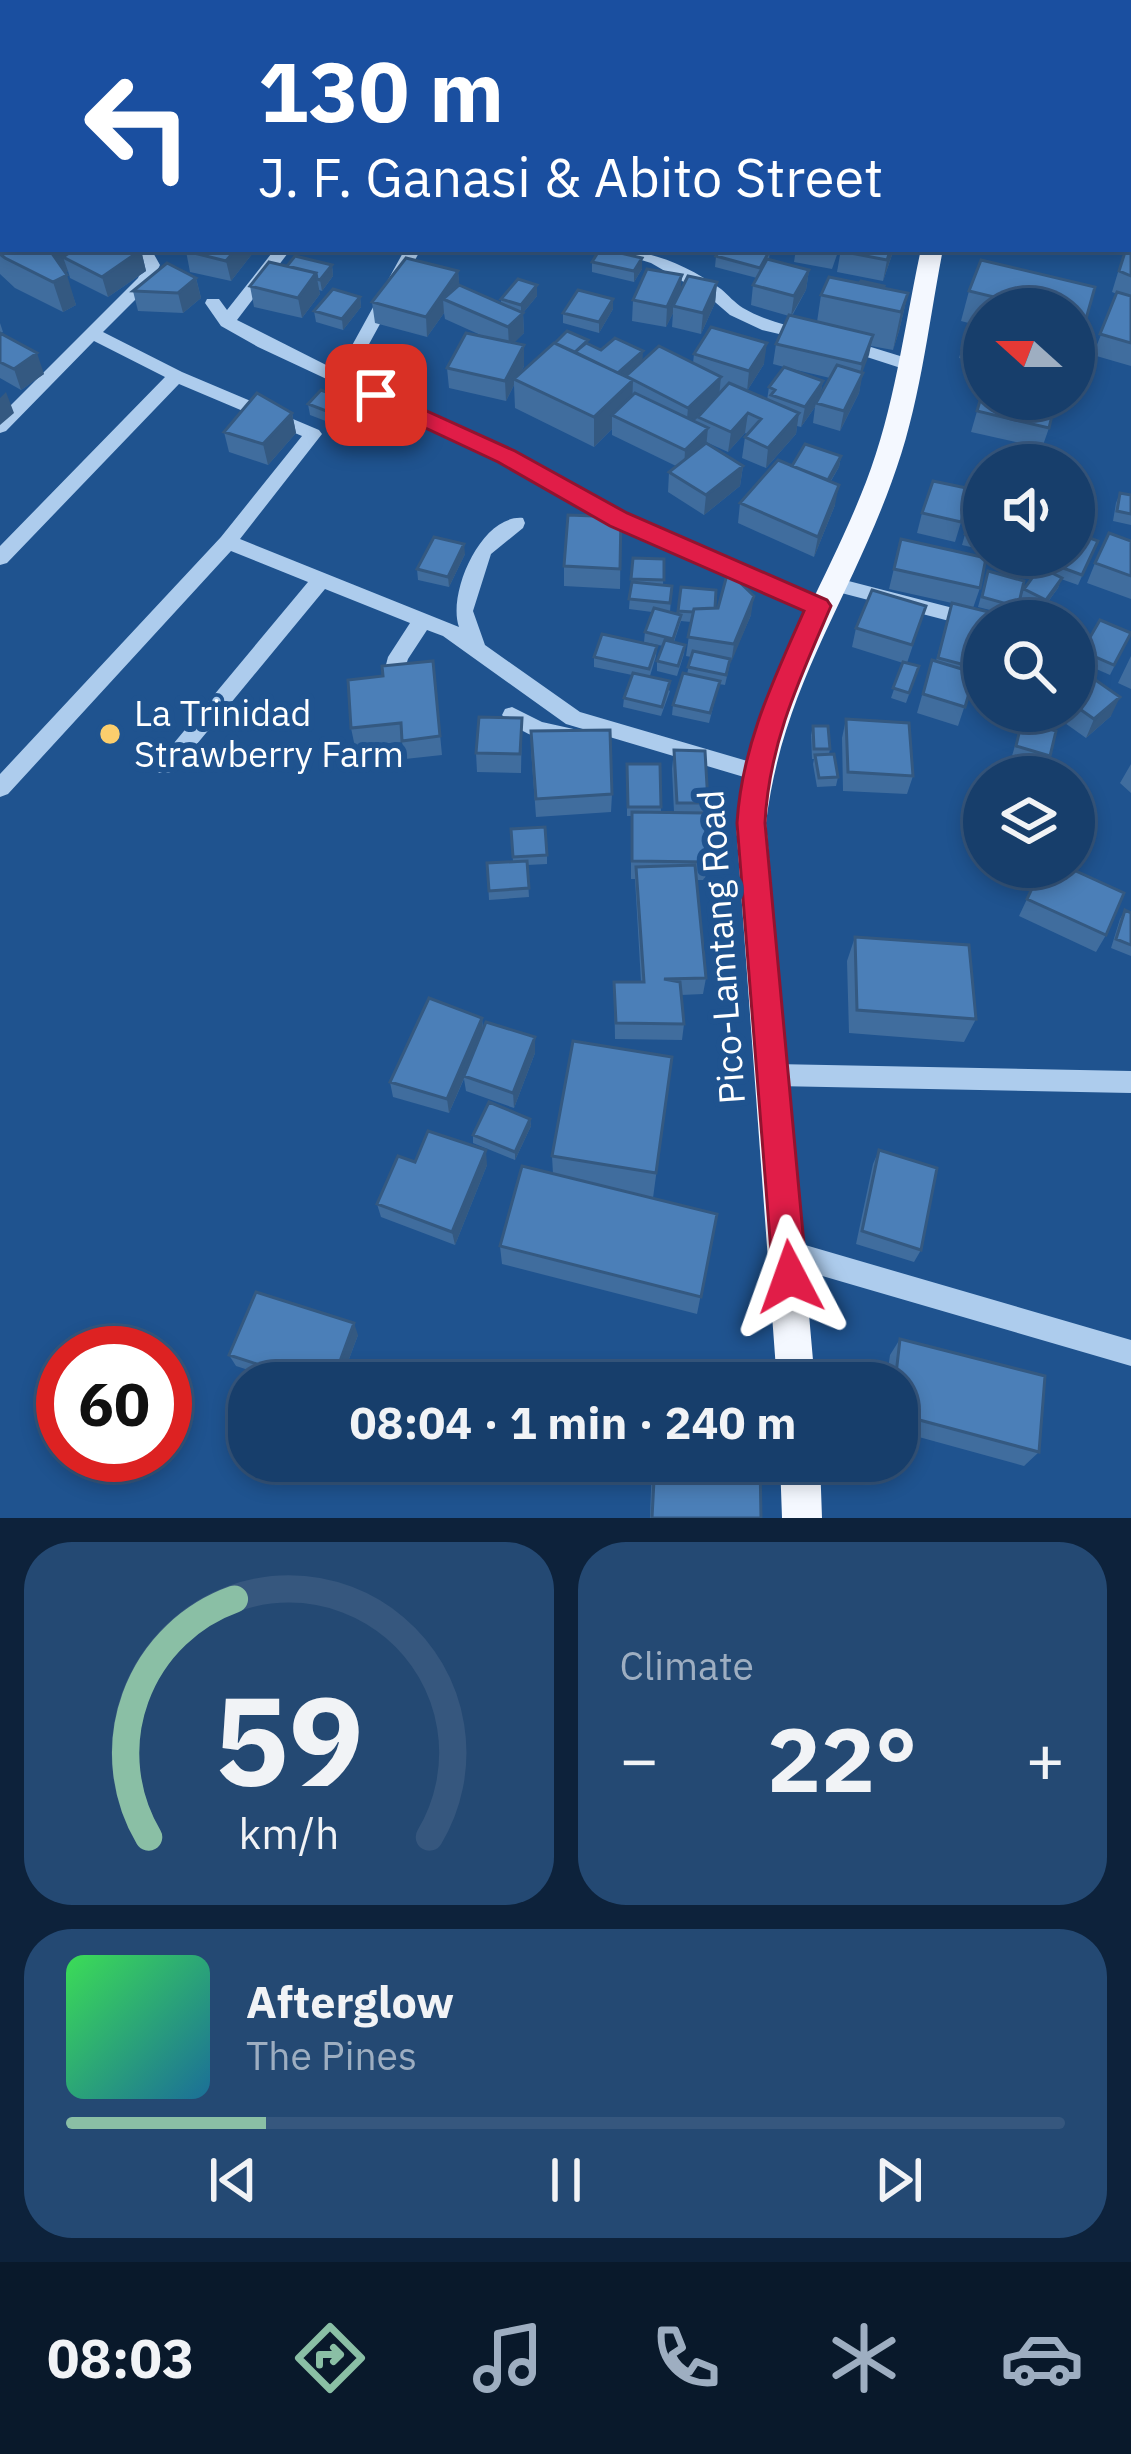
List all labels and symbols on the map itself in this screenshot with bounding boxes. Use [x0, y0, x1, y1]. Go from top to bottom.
north arrow [963, 288, 1095, 420]
pin [325, 344, 427, 446]
place label: La Trinidad Strawberry Farm [134, 689, 404, 777]
marker: La Trinidad Strawberry Farm [97, 721, 123, 747]
street label: Pico-Lamtang Road [686, 788, 755, 1106]
position arrow [727, 1214, 853, 1340]
speed limit sign: 60 [36, 1326, 192, 1482]

